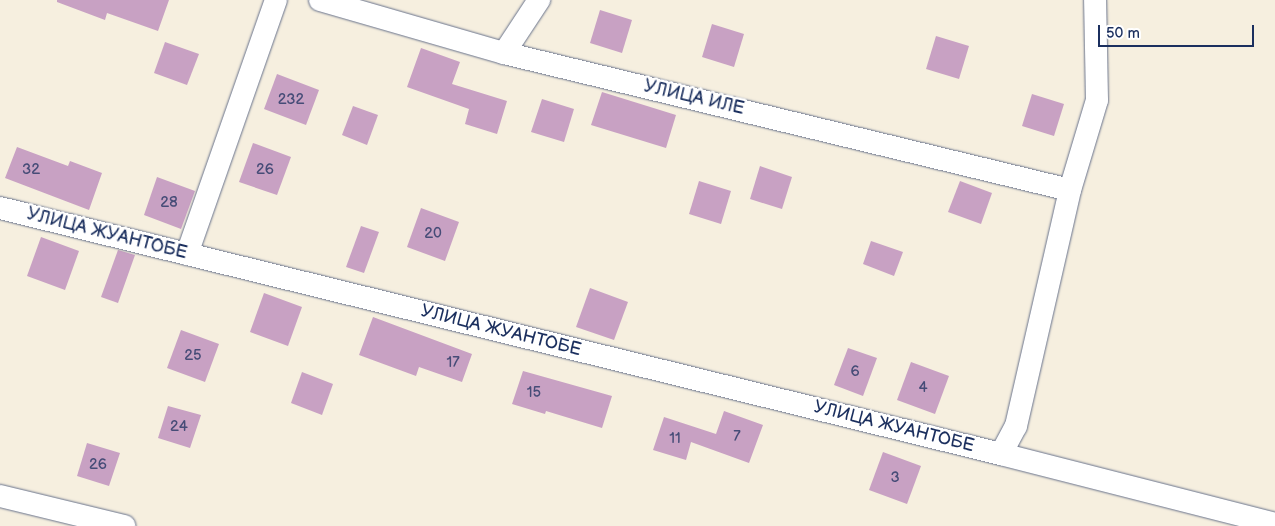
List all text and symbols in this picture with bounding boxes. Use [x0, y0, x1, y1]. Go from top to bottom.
scale bar [1100, 15, 1256, 47]
text: 50 m [1106, 24, 1140, 43]
street label: УЛИЦА ИЛЕ [642, 76, 746, 120]
house number: 232 [278, 91, 304, 109]
house number: 32 [22, 161, 40, 179]
house number: 26 [256, 161, 274, 179]
house number: 28 [160, 194, 178, 212]
street label: УЛИЦА ЖУАНТОБЕ [25, 204, 189, 264]
house number: 20 [424, 225, 442, 243]
street label: УЛИЦА ЖУАНТОБЕ [419, 301, 583, 361]
house number: 25 [184, 347, 202, 365]
house number: 17 [446, 354, 460, 372]
house number: 6 [850, 363, 860, 381]
house number: 4 [918, 379, 928, 397]
house number: 15 [527, 384, 541, 402]
street label: УЛИЦА ЖУАНТОБЕ [812, 397, 976, 457]
house number: 24 [170, 418, 188, 436]
house number: 7 [733, 428, 741, 446]
house number: 11 [669, 430, 681, 448]
house number: 26 [89, 456, 107, 474]
house number: 3 [890, 469, 900, 487]

